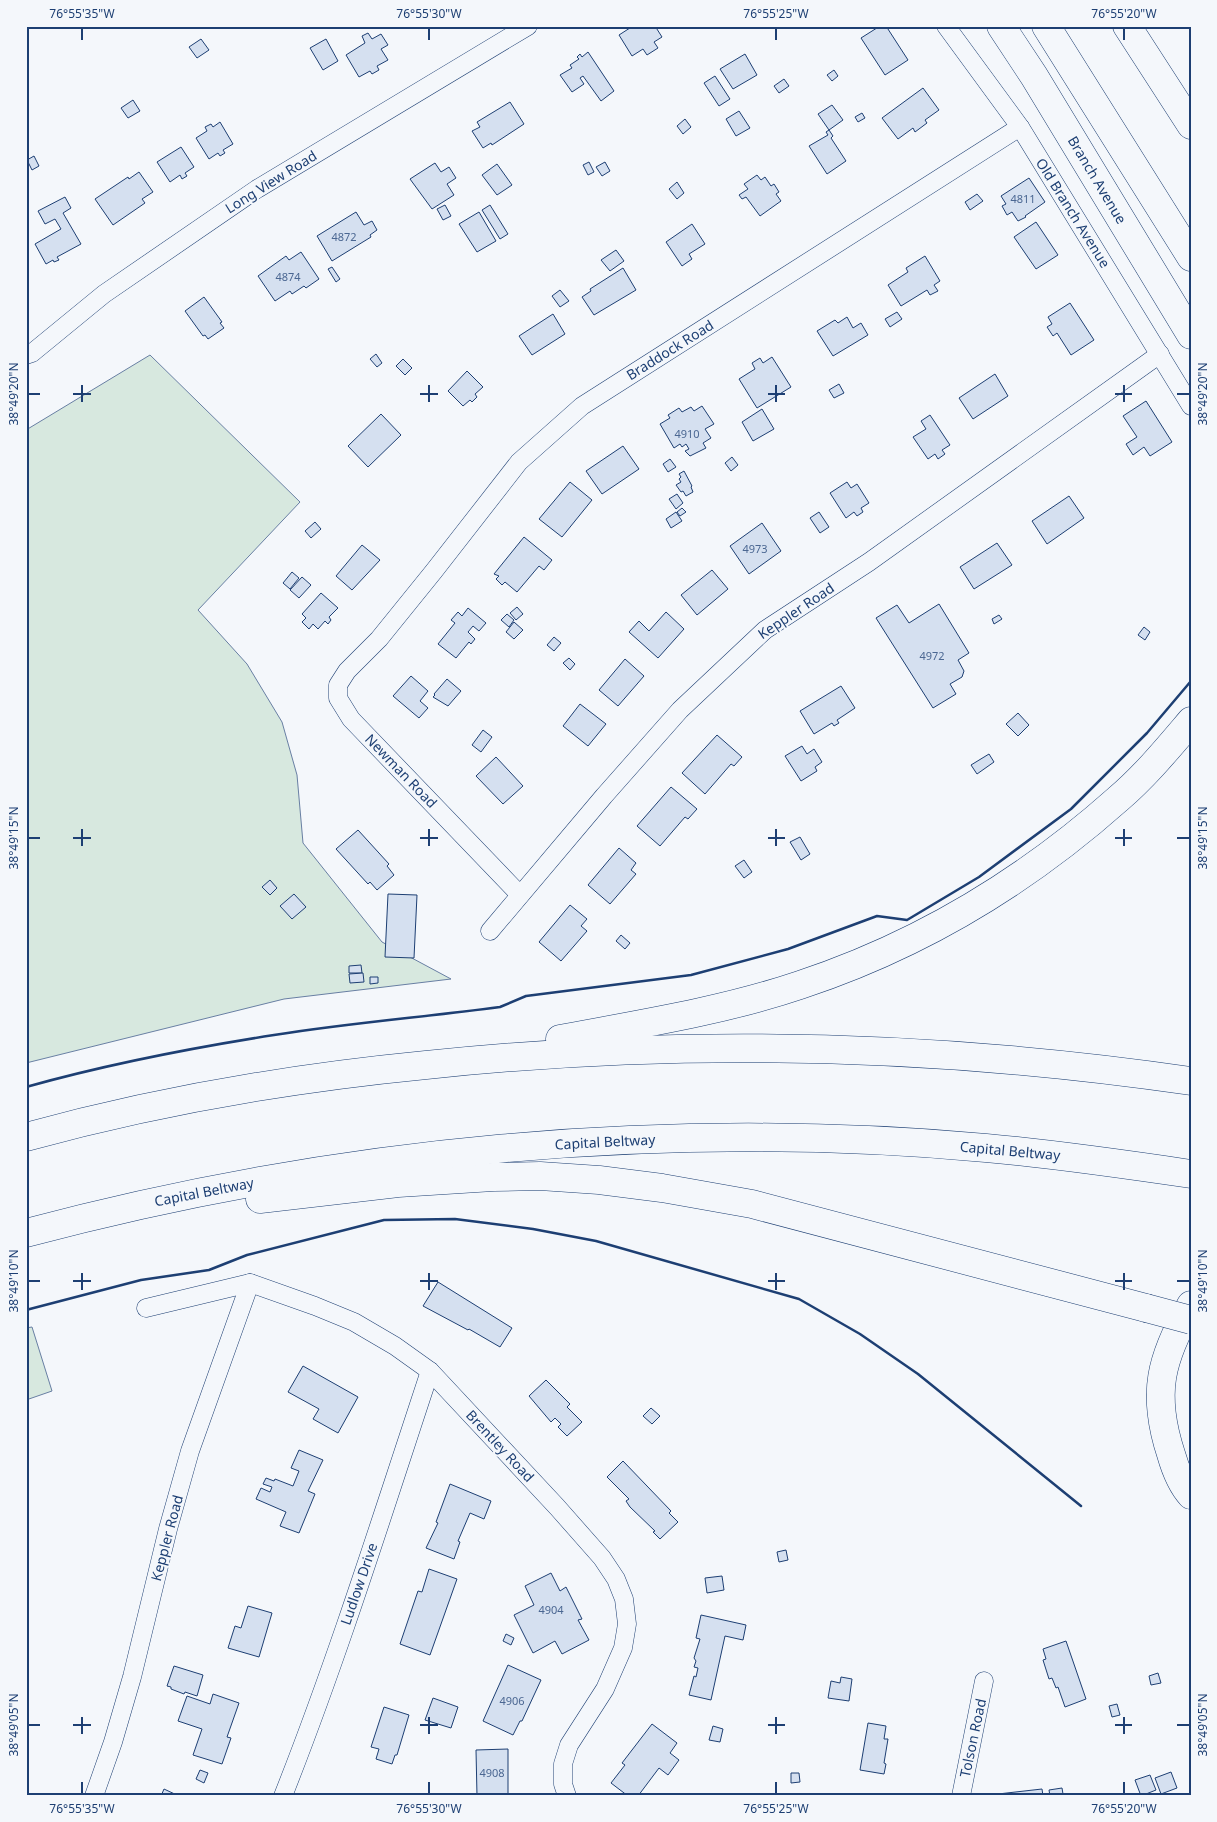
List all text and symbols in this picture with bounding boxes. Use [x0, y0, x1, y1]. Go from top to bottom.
text: 76°55'35"W [49, 5, 115, 22]
text: 76°55'30"W [396, 5, 462, 22]
text: 76°55'25"W [743, 5, 809, 22]
text: 76°55'20"W [1091, 5, 1157, 22]
street label: Branch Avenue [1064, 132, 1131, 227]
street label: Long View Road [221, 146, 320, 217]
street label: Old Branch Avenue [1032, 154, 1115, 271]
house number: 4811 [1010, 191, 1036, 206]
house number: 4872 [331, 229, 357, 244]
house number: 4874 [275, 269, 301, 284]
street label: Braddock Road [622, 315, 717, 384]
text: 38°49'20"N [5, 362, 22, 426]
text: 38°49'20"N [1194, 362, 1211, 426]
house number: 4910 [674, 426, 700, 441]
house number: 4973 [742, 541, 768, 556]
street label: Keppler Road [754, 578, 838, 643]
house number: 4972 [919, 648, 945, 663]
street label: Newman Road [361, 729, 442, 812]
text: 38°49'15"N [5, 806, 22, 870]
text: 38°49'15"N [1194, 806, 1211, 870]
street label: Capital Beltway [554, 1129, 657, 1154]
street label: Capital Beltway [959, 1137, 1062, 1164]
street label: Capital Beltway [153, 1172, 256, 1210]
text: 38°49'10"N [5, 1249, 22, 1313]
text: 38°49'10"N [1194, 1249, 1211, 1313]
street label: Brentley Road [462, 1406, 539, 1486]
street label: Keppler Road [146, 1493, 187, 1583]
street label: Ludlow Drive [336, 1540, 381, 1627]
house number: 4904 [538, 1602, 564, 1617]
text: 38°49'05"N [5, 1693, 22, 1757]
house number: 4906 [499, 1693, 525, 1708]
text: 38°49'05"N [1194, 1693, 1211, 1757]
street label: Tolson Road [955, 1697, 990, 1779]
house number: 4908 [479, 1765, 505, 1780]
text: 76°55'35"W [49, 1800, 115, 1817]
text: 76°55'30"W [396, 1800, 462, 1817]
text: 76°55'25"W [743, 1800, 809, 1817]
text: 76°55'20"W [1091, 1800, 1157, 1817]

